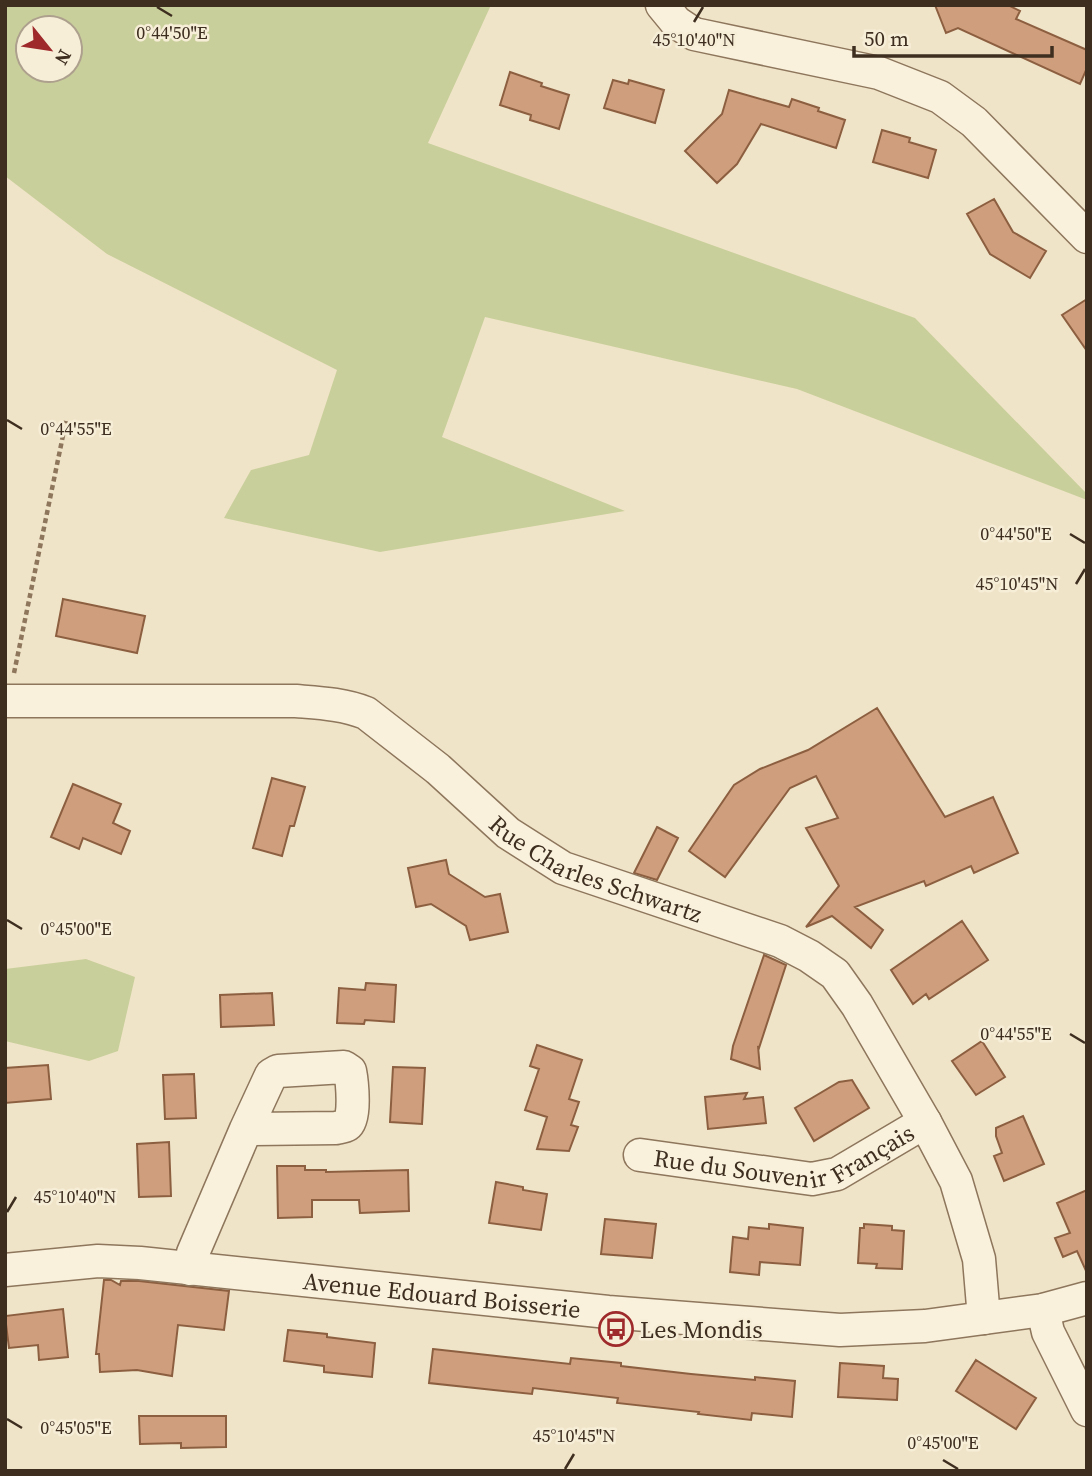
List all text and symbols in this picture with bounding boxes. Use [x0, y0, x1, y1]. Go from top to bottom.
north arrow [14, 14, 84, 84]
scale bar [854, 14, 1052, 58]
text: 0°44'50"E [136, 20, 208, 45]
text: 50 m [864, 24, 909, 53]
text: 45°10'40"N [653, 27, 735, 52]
text: N [49, 45, 78, 70]
text: 0°44'55"E [40, 416, 112, 441]
text: 0°44'50"E [980, 521, 1052, 546]
text: 45°10'45"N [976, 571, 1058, 596]
street label: Rue Charles Schwartz [482, 807, 707, 930]
text: 0°45'00"E [40, 916, 112, 941]
text: 0°44'55"E [980, 1021, 1052, 1046]
street label: Rue du Souvenir Français [652, 1116, 920, 1196]
text: 45°10'40"N [34, 1184, 116, 1209]
street label: Avenue Edouard Boisserie [302, 1264, 582, 1326]
bus stop icon: Les Mondis [597, 1310, 635, 1348]
place label: Les Mondis [640, 1313, 763, 1346]
text: 0°45'05"E [40, 1415, 112, 1440]
text: 45°10'45"N [533, 1423, 615, 1448]
text: 0°45'00"E [907, 1430, 979, 1455]

